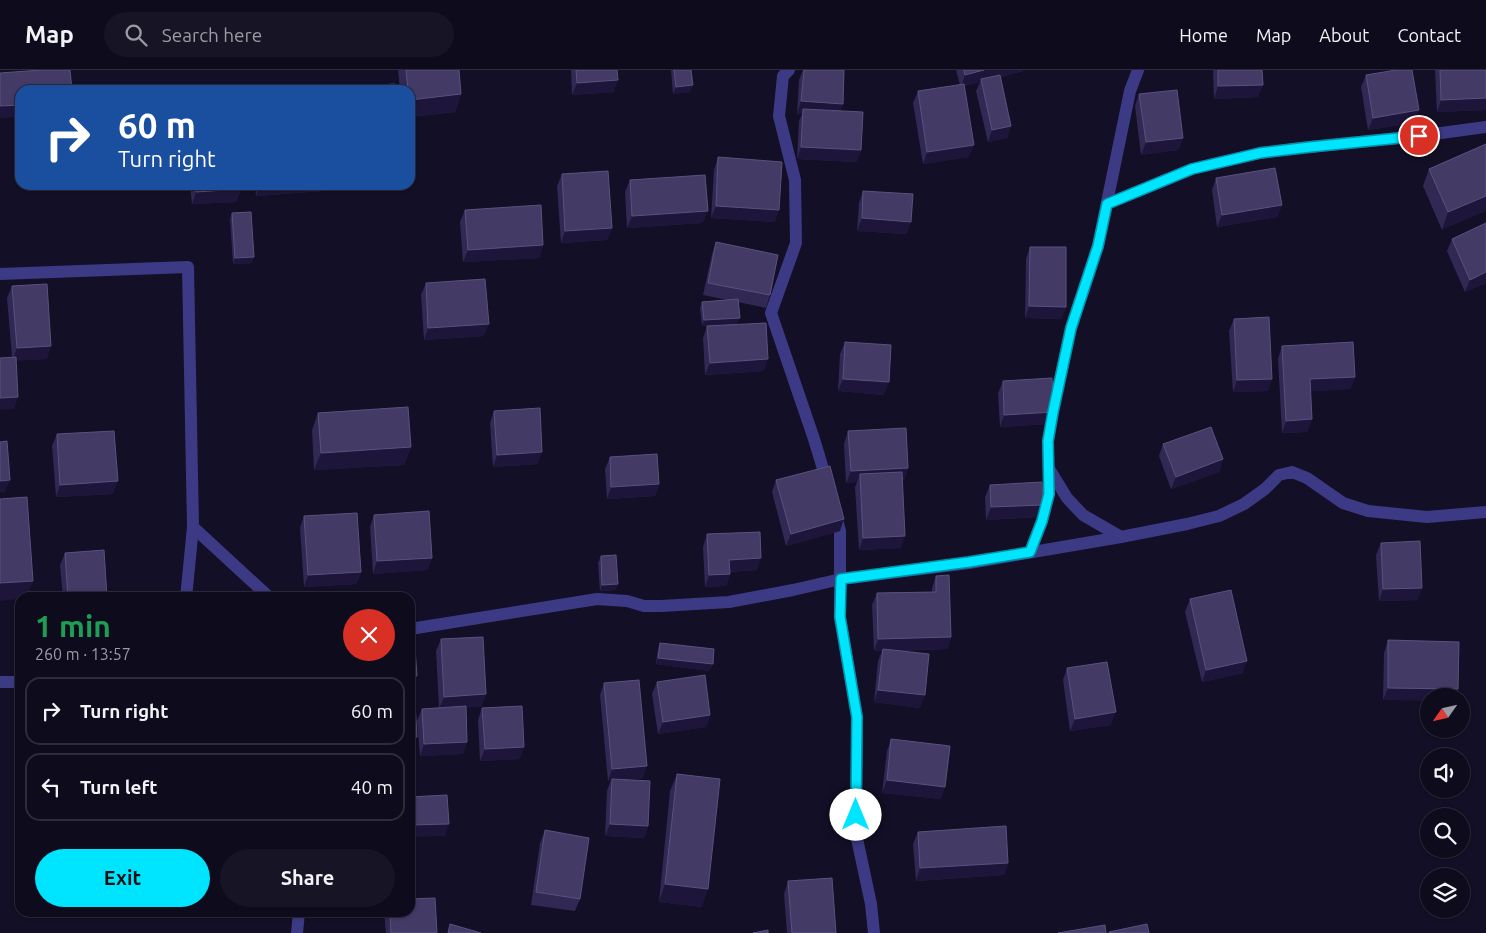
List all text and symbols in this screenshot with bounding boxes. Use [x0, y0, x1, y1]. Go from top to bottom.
search box [104, 12, 454, 57]
text: Map [25, 21, 74, 48]
icon: search [122, 21, 150, 49]
text: Search here [162, 24, 262, 46]
text: Home [1179, 25, 1228, 45]
text: Map [1256, 25, 1291, 45]
text: About [1319, 25, 1369, 45]
text: Contact [1397, 25, 1461, 45]
icon: right [35, 105, 100, 170]
text: 60 m [118, 105, 196, 145]
pin [1398, 115, 1440, 157]
icon: arrive [1405, 122, 1433, 150]
text: Turn right [118, 146, 216, 171]
text: 1 min [35, 609, 111, 643]
button: close [343, 609, 395, 661]
text: 260 m · 13:57 [35, 645, 131, 663]
north arrow [1420, 688, 1470, 738]
map controls [1420, 688, 1470, 918]
icon: right [37, 697, 65, 725]
text: Turn right [80, 700, 168, 722]
text: 60 m [351, 700, 393, 722]
button: sound [1420, 748, 1470, 798]
icon: left [37, 773, 65, 801]
text: Turn left [80, 776, 158, 798]
text: 40 m [351, 776, 393, 798]
position arrow [829, 788, 881, 840]
button: search [1420, 808, 1470, 858]
button: Exit [35, 849, 210, 907]
button: Share [220, 849, 395, 907]
button: layers [1420, 868, 1470, 918]

